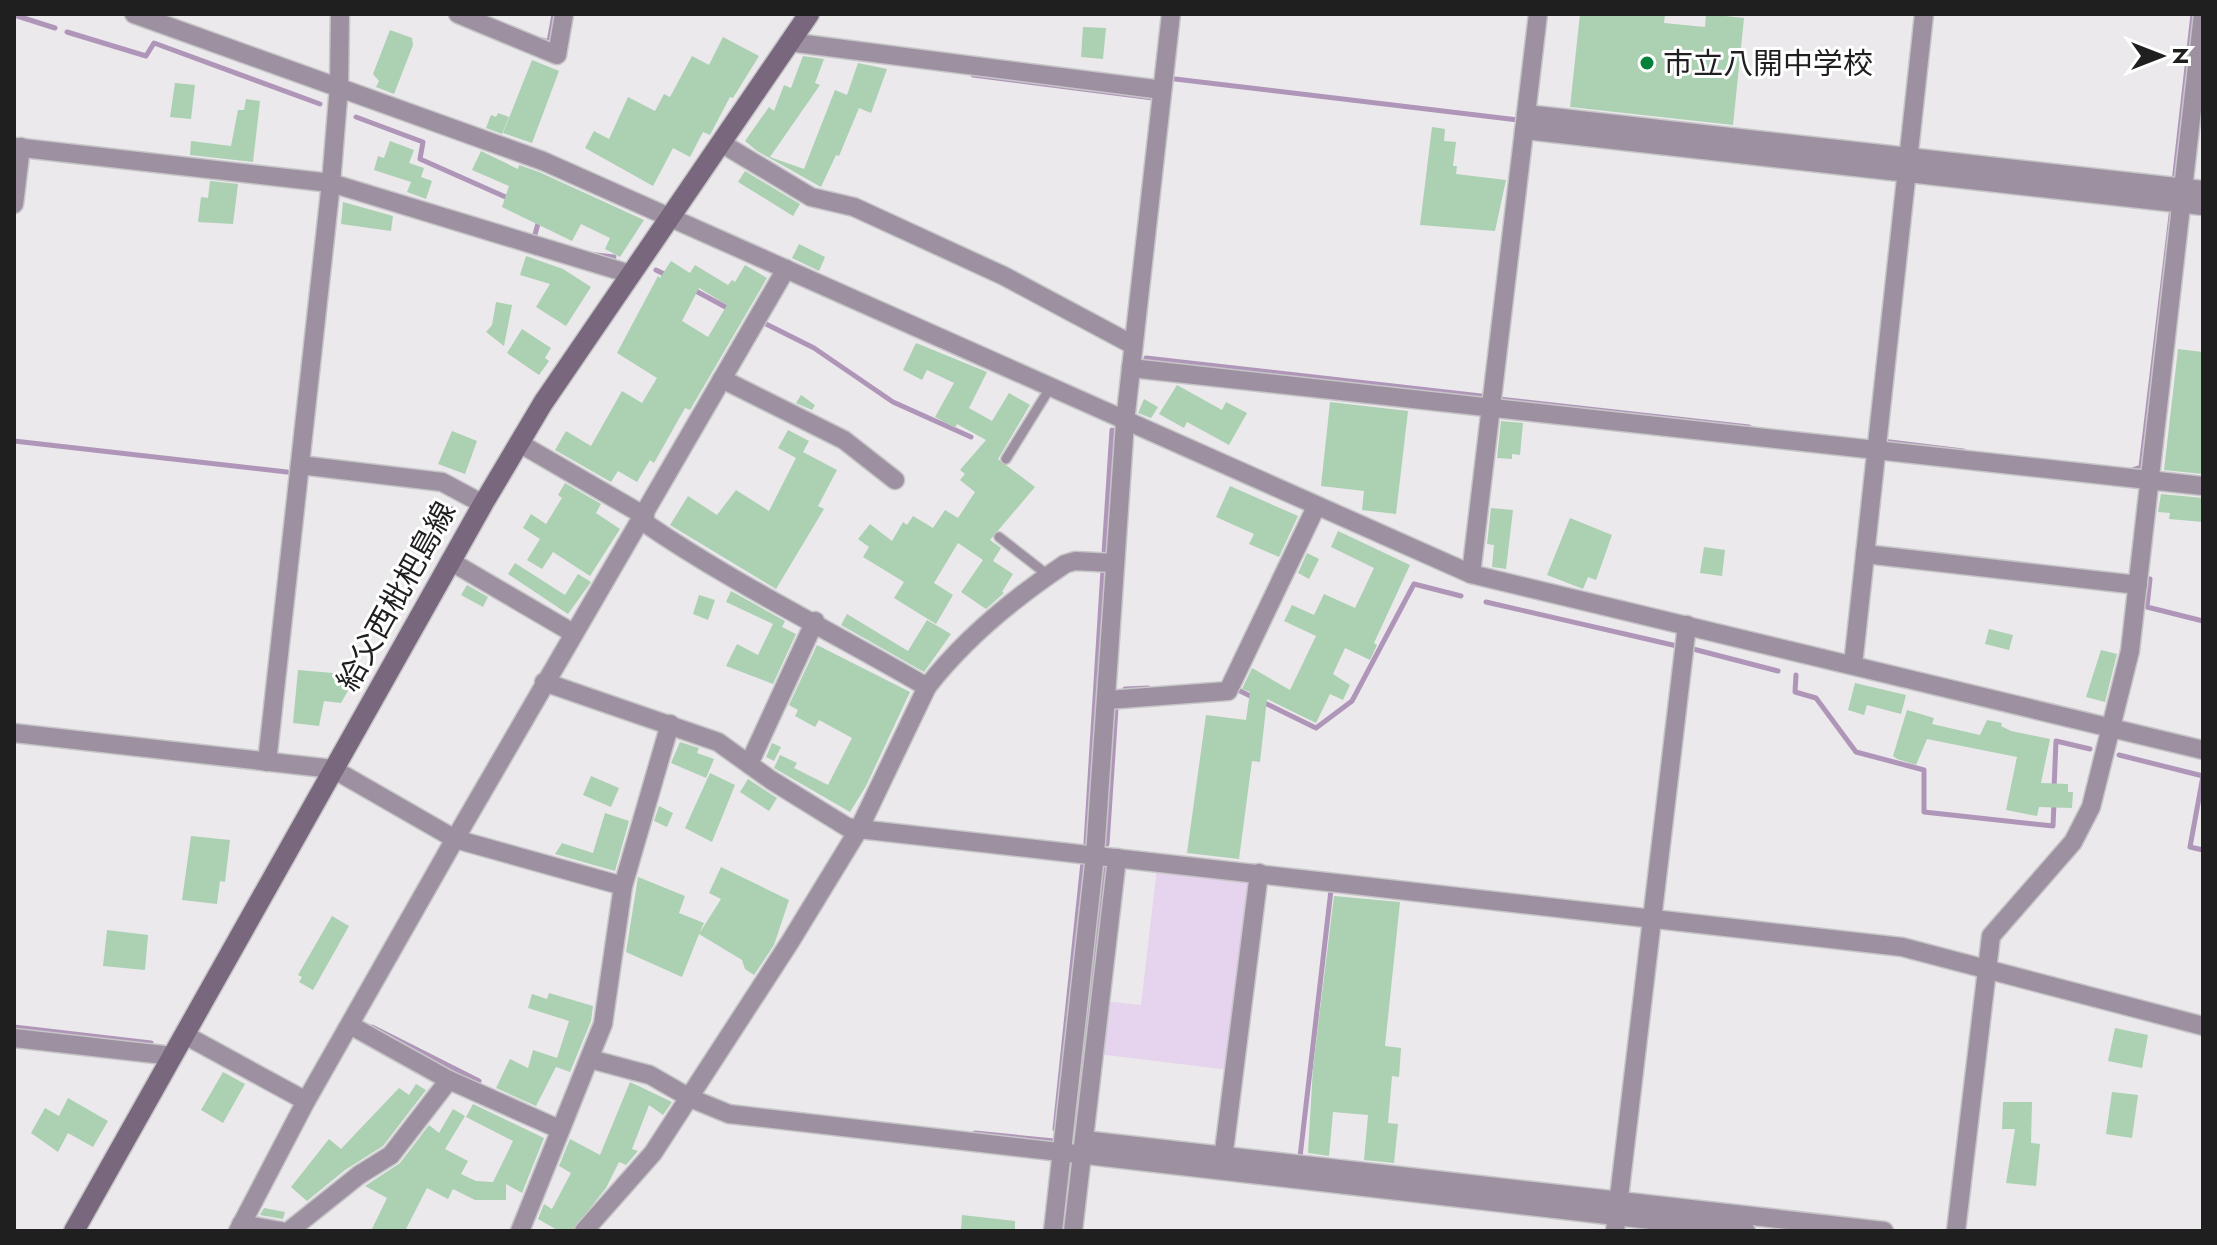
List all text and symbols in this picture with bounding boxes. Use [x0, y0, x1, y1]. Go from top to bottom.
north arrow [2121, 16, 2201, 96]
place label: 市立八開中学校 [1663, 42, 1873, 85]
text: N [2165, 47, 2197, 65]
marker: 市立八開中学校 [1638, 54, 1656, 72]
street label: 給父西枇杷島線 [326, 494, 466, 698]

